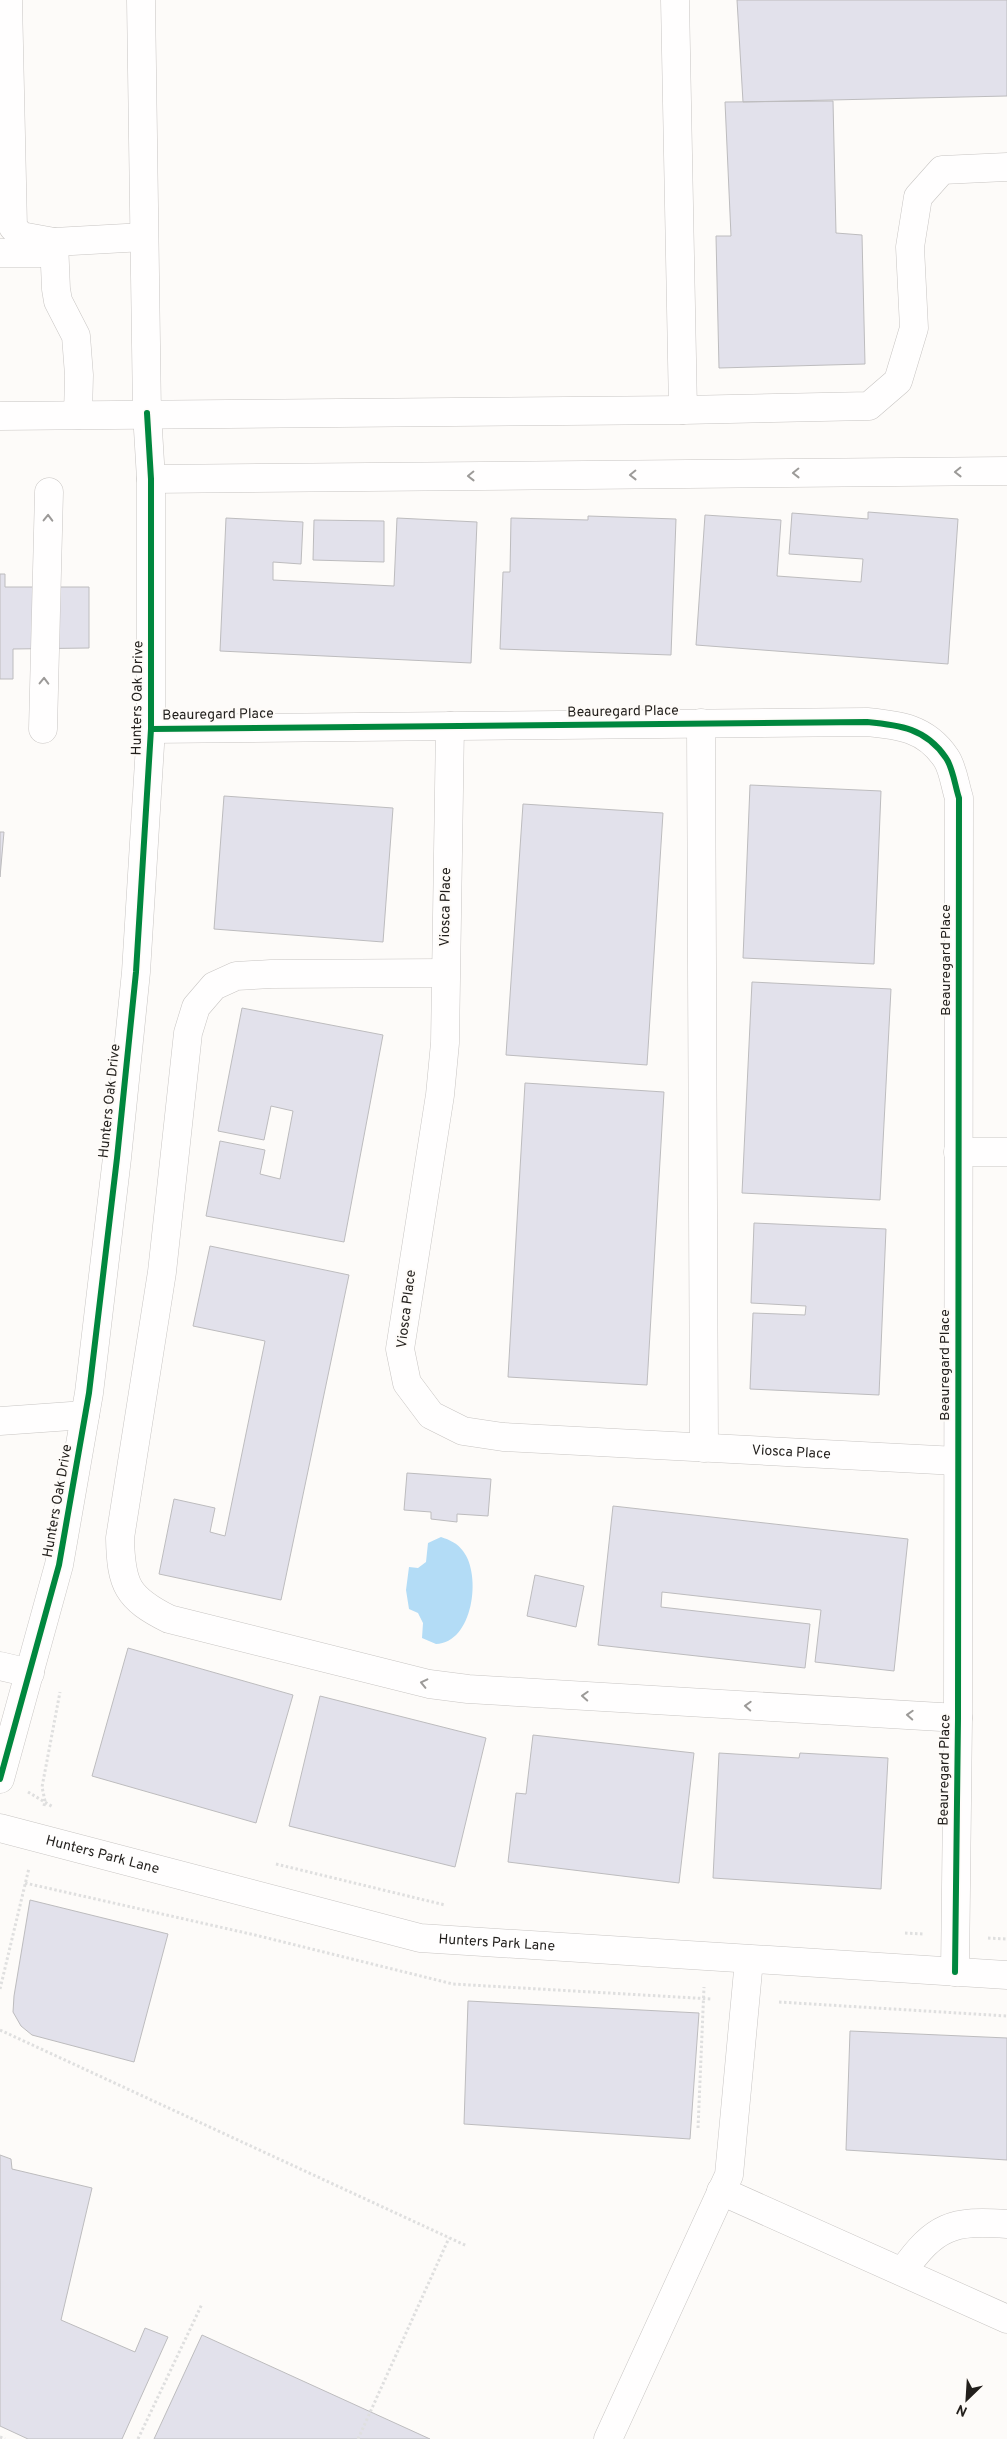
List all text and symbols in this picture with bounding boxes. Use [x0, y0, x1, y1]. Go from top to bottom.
one-way arrow [954, 466, 962, 477]
one-way arrow [792, 468, 800, 478]
one-way arrow [629, 470, 637, 480]
one-way arrow [467, 471, 474, 481]
one-way arrow [43, 514, 53, 522]
street label: Hunters Oak Drive [129, 641, 147, 755]
one-way arrow [39, 676, 49, 684]
street label: Beauregard Place [567, 703, 679, 721]
street label: Beauregard Place [162, 706, 274, 724]
street label: Viosca Place [437, 867, 455, 947]
street label: Beauregard Place [938, 904, 955, 1016]
street label: Hunters Oak Drive [96, 1043, 124, 1159]
street label: Viosca Place [394, 1269, 420, 1349]
street label: Beauregard Place [937, 1309, 954, 1421]
street label: Viosca Place [751, 1442, 831, 1463]
street label: Hunters Oak Drive [40, 1443, 76, 1559]
one-way arrow [419, 1678, 428, 1689]
one-way arrow [581, 1691, 589, 1702]
one-way arrow [743, 1700, 751, 1711]
one-way arrow [906, 1710, 914, 1721]
street label: Beauregard Place [936, 1714, 954, 1826]
street label: Hunters Park Lane [44, 1832, 161, 1878]
street label: Hunters Park Lane [438, 1931, 555, 1955]
north arrow [942, 2374, 992, 2424]
text: N [954, 2400, 970, 2419]

